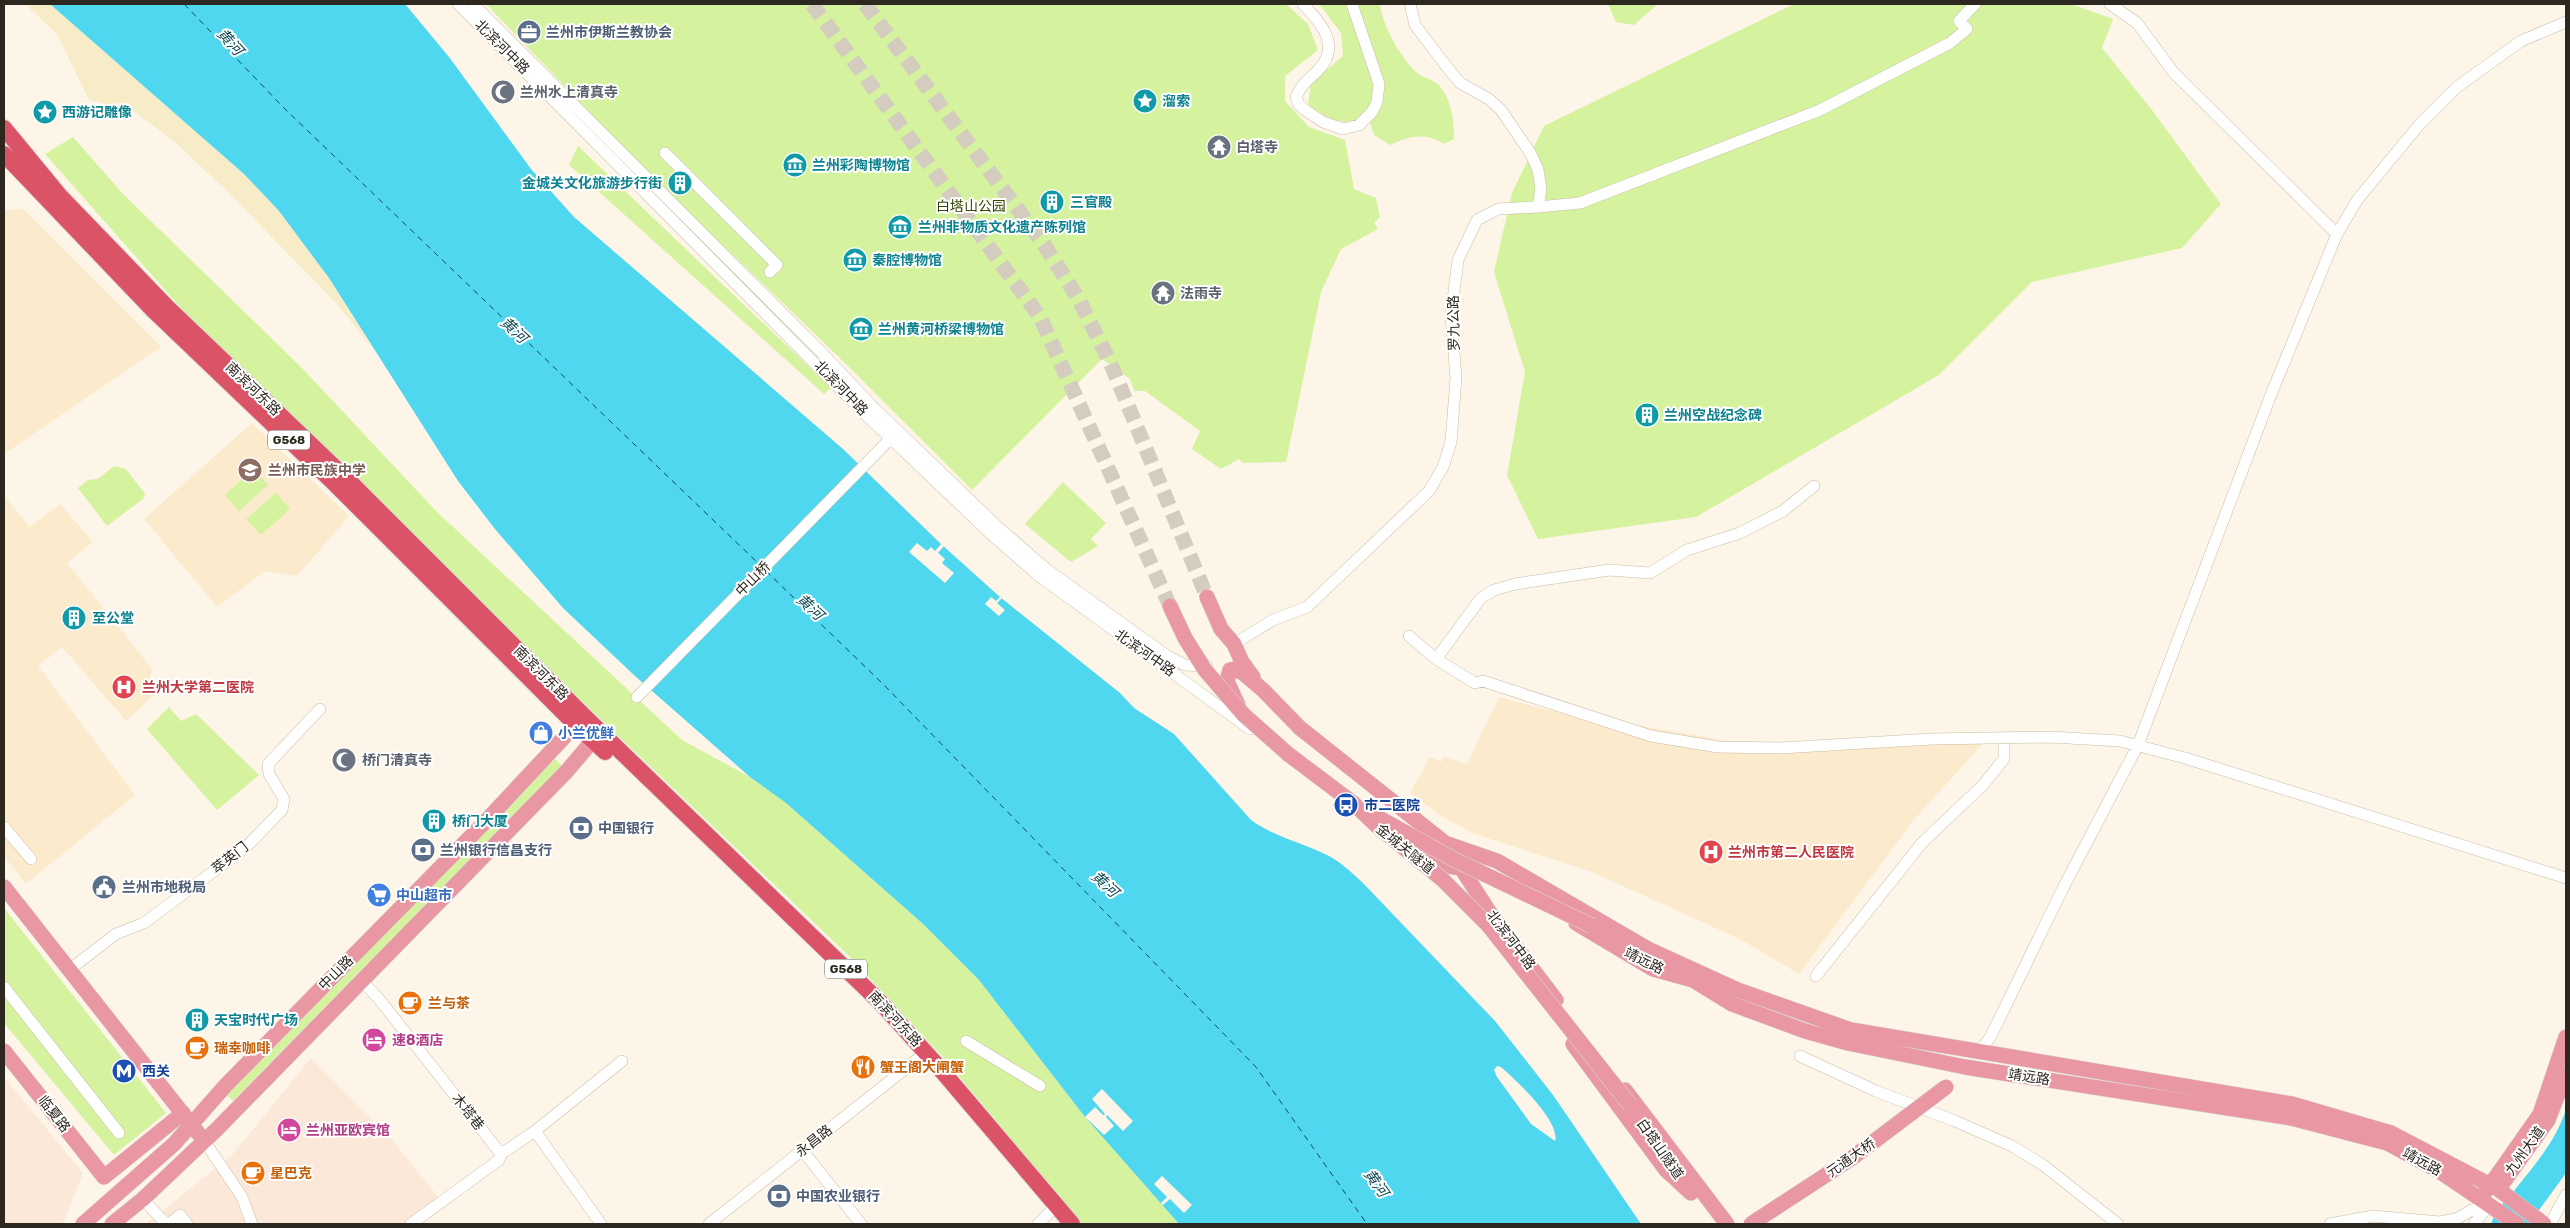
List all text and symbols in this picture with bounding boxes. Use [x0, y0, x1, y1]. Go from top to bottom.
street label: 北滨河中路 [471, 16, 533, 78]
office icon: 兰州市伊斯兰教协会 [516, 19, 542, 45]
place label: 兰州市伊斯兰教协会 [546, 24, 672, 41]
water label: 黄河 [213, 25, 249, 61]
mosque icon: 兰州水上清真寺 [490, 79, 516, 105]
place label: 兰州水上清真寺 [520, 84, 618, 101]
place icon: 溜索 [1132, 88, 1158, 114]
place label: 溜索 [1162, 93, 1190, 110]
place icon: 西游记雕像 [32, 99, 58, 125]
place label: 西游记雕像 [62, 104, 132, 121]
temple icon: 白塔寺 [1206, 134, 1232, 160]
place label: 白塔寺 [1236, 139, 1278, 156]
museum icon: 兰州彩陶博物馆 [782, 152, 808, 178]
place label: 兰州彩陶博物馆 [812, 157, 910, 174]
building icon: 金城关文化旅游步行街 [667, 170, 693, 196]
place label: 金城关文化旅游步行街 [522, 175, 662, 192]
building icon: 三官殿 [1039, 189, 1065, 215]
place label: 三官殿 [1070, 194, 1112, 211]
park label: 白塔山公园 [936, 198, 1006, 215]
museum icon: 兰州非物质文化遗产陈列馆 [887, 214, 913, 240]
place label: 兰州非物质文化遗产陈列馆 [918, 219, 1086, 236]
museum icon: 秦腔博物馆 [842, 247, 868, 273]
place label: 秦腔博物馆 [872, 252, 942, 269]
temple icon: 法雨寺 [1150, 280, 1176, 306]
place label: 法雨寺 [1180, 285, 1222, 302]
street label: 罗九公路 [1445, 295, 1463, 351]
water label: 黄河 [497, 313, 533, 349]
museum icon: 兰州黄河桥梁博物馆 [848, 316, 874, 342]
place label: 兰州黄河桥梁博物馆 [878, 321, 1004, 338]
street label: 北滨河中路 [811, 357, 871, 419]
street label: 南滨河东路 [222, 359, 284, 419]
building icon: 兰州空战纪念碑 [1634, 402, 1660, 428]
place label: 兰州空战纪念碑 [1664, 407, 1762, 424]
road number: G568 [268, 430, 310, 450]
school or university icon: 兰州市民族中学 [237, 457, 263, 483]
place label: 兰州市民族中学 [268, 462, 366, 479]
street label: 中山桥 [732, 558, 774, 600]
water label: 黄河 [793, 590, 829, 626]
building icon: 至公堂 [61, 605, 87, 631]
place label: 至公堂 [92, 610, 134, 627]
street label: 北滨河中路 [1111, 626, 1179, 680]
street label: 南滨河东路 [510, 642, 572, 704]
hospital icon: 兰州大学第二医院 [111, 674, 137, 700]
place label: 兰州大学第二医院 [142, 679, 254, 696]
shop icon: 小兰优鲜 [528, 720, 554, 746]
place label: 小兰优鲜 [558, 725, 614, 742]
mosque icon: 桥门清真寺 [331, 747, 357, 773]
place label: 桥门清真寺 [362, 752, 432, 769]
bus stop icon: 市二医院 [1333, 792, 1359, 818]
place label: 市二医院 [1364, 797, 1420, 814]
building icon: 桥门大厦 [421, 808, 447, 834]
place label: 桥门大厦 [452, 813, 508, 830]
bank icon: 中国银行 [568, 815, 594, 841]
place label: 中国银行 [598, 820, 654, 837]
street label: 金城关隧道 [1372, 820, 1438, 878]
bank icon: 兰州银行信昌支行 [410, 837, 436, 863]
street label: 萃英门 [208, 838, 252, 878]
hospital icon: 兰州市第二人民医院 [1698, 839, 1724, 865]
place label: 兰州银行信昌支行 [440, 842, 552, 859]
place label: 兰州市第二人民医院 [1728, 844, 1854, 861]
water label: 黄河 [1088, 867, 1124, 903]
public building icon: 兰州市地税局 [91, 874, 117, 900]
place label: 兰州市地税局 [122, 879, 206, 896]
supermarket icon: 中山超市 [366, 882, 392, 908]
place label: 中山超市 [396, 887, 452, 904]
street label: 北滨河中路 [1483, 907, 1539, 973]
street label: 靖远路 [1621, 944, 1667, 978]
street label: 中山路 [315, 952, 357, 994]
road number: G568 [825, 960, 867, 979]
street label: 南滨河东路 [865, 988, 925, 1050]
cafe icon: 兰与茶 [397, 990, 423, 1016]
place label: 兰与茶 [428, 995, 470, 1012]
building icon: 天宝时代广场 [184, 1007, 210, 1033]
place label: 天宝时代广场 [214, 1012, 298, 1029]
hotel icon: 速8酒店 [361, 1027, 387, 1053]
place label: 速8酒店 [392, 1032, 443, 1049]
cafe icon: 瑞幸咖啡 [184, 1035, 210, 1061]
place label: 瑞幸咖啡 [214, 1040, 271, 1057]
restaurant icon: 蟹王阁大闸蟹 [850, 1054, 876, 1080]
metro station icon: 西关 [111, 1058, 137, 1084]
place label: 蟹王阁大闸蟹 [880, 1059, 964, 1076]
place label: 西关 [142, 1063, 170, 1080]
street label: 靖远路 [2007, 1065, 2051, 1089]
street label: 木塔巷 [448, 1090, 488, 1134]
street label: 临夏路 [34, 1092, 74, 1136]
street label: 白塔山隧道 [1633, 1115, 1687, 1183]
hotel icon: 兰州亚欧宾馆 [276, 1117, 302, 1143]
street label: 永昌路 [792, 1121, 836, 1161]
place label: 兰州亚欧宾馆 [306, 1122, 390, 1139]
street label: 九州大道 [2502, 1123, 2548, 1179]
street label: 元通大桥 [1823, 1135, 1879, 1181]
street label: 靖远路 [2400, 1144, 2444, 1180]
cafe icon: 星巴克 [240, 1160, 266, 1186]
place label: 星巴克 [270, 1165, 312, 1182]
water label: 黄河 [1360, 1166, 1394, 1203]
bank icon: 中国农业银行 [766, 1183, 792, 1209]
place label: 中国农业银行 [796, 1188, 880, 1205]

